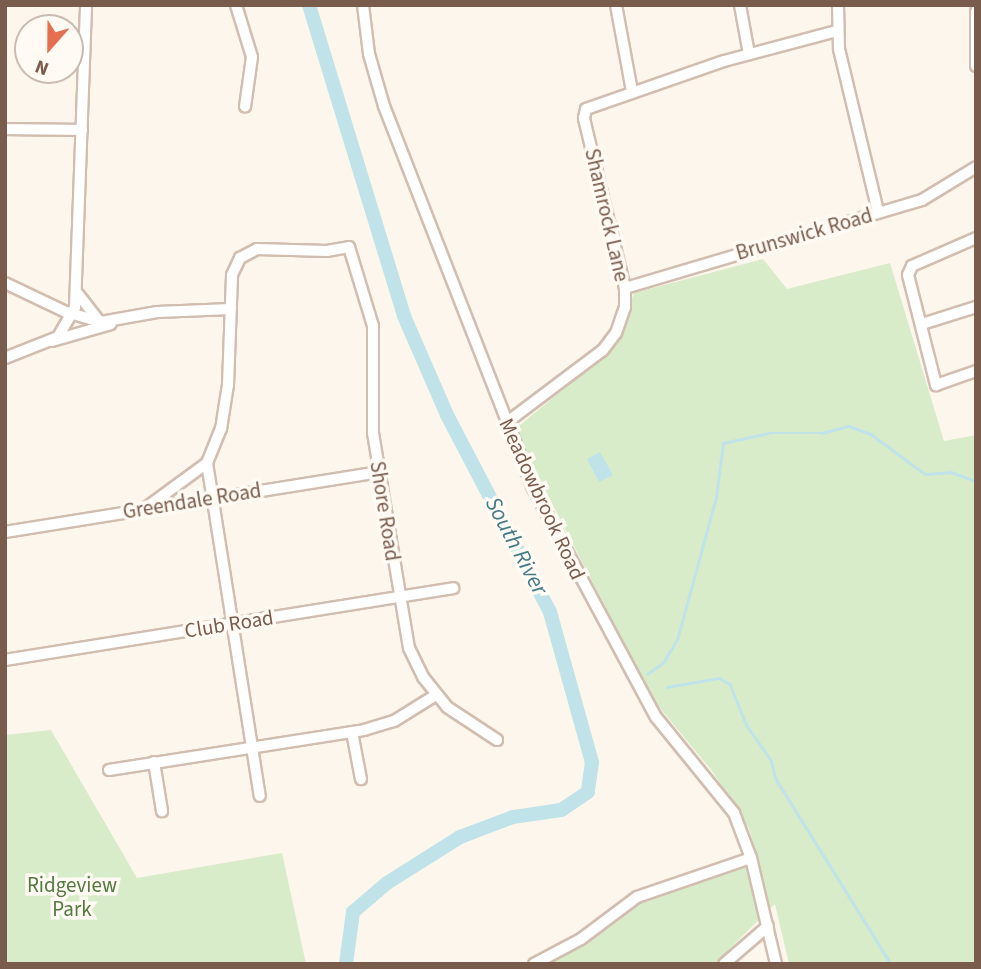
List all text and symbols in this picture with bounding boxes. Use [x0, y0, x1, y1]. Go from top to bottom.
north arrow [14, 14, 84, 84]
text: N [31, 52, 53, 82]
street label: Shamrock Lane [579, 146, 635, 284]
street label: Brunswick Road [733, 202, 875, 266]
street label: Meadowbrook Road [494, 414, 590, 584]
street label: Shore Road [365, 459, 405, 563]
street label: Greendale Road [121, 478, 263, 524]
water label: South River [479, 492, 553, 600]
street label: Club Road [183, 605, 275, 643]
park label: Ridgeview Park [27, 872, 117, 922]

